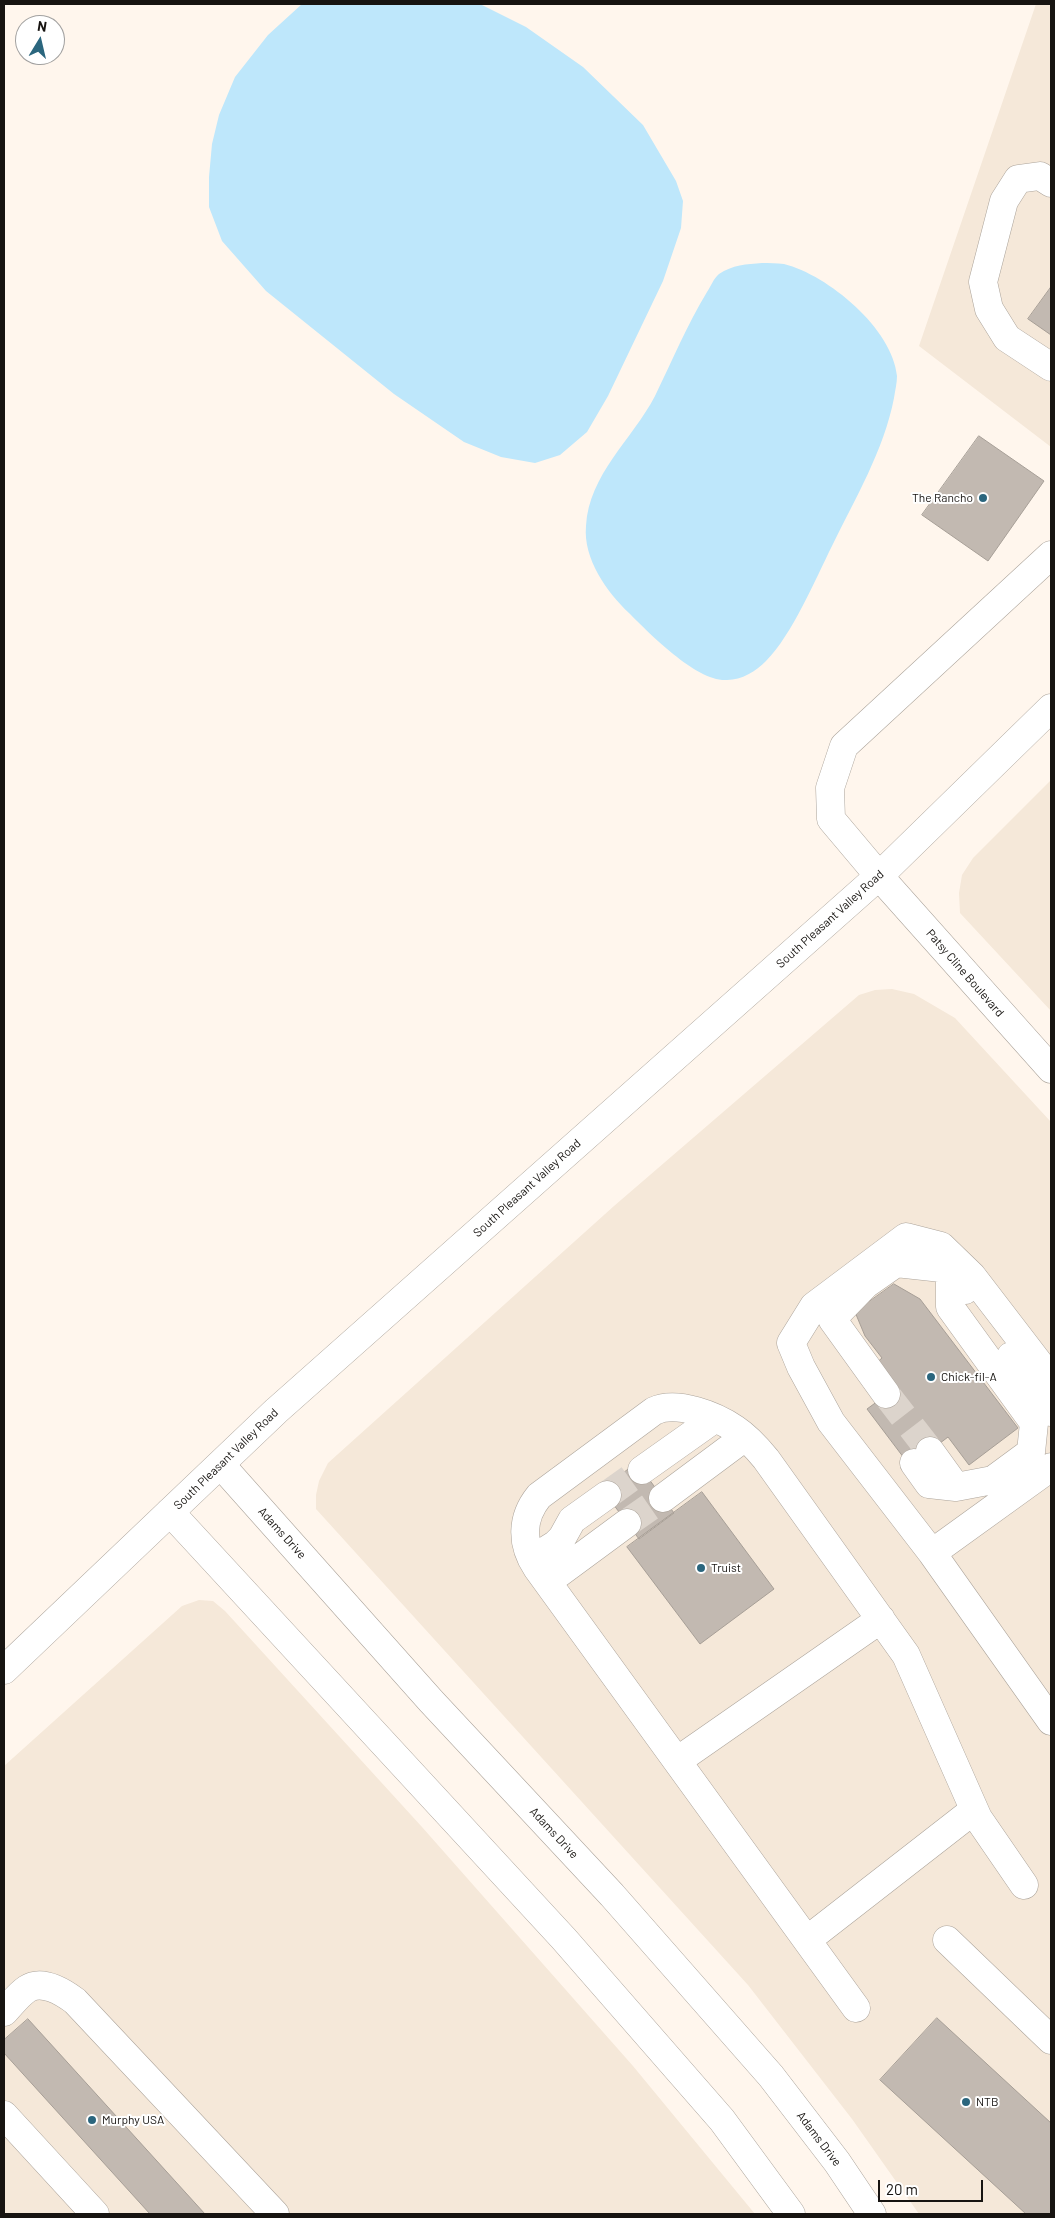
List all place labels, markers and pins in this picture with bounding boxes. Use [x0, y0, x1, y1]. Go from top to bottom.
place label: The Rancho [912, 491, 973, 505]
marker: The Rancho [977, 492, 989, 504]
place label: Chick-fil-A [941, 1370, 997, 1384]
marker: Chick-fil-A [925, 1371, 937, 1383]
place label: Truist [711, 1561, 741, 1575]
marker: Truist [695, 1562, 707, 1574]
place label: NTB [976, 2095, 998, 2109]
marker: NTB [960, 2096, 972, 2108]
place label: Murphy USA [102, 2113, 164, 2127]
marker: Murphy USA [86, 2114, 98, 2126]

